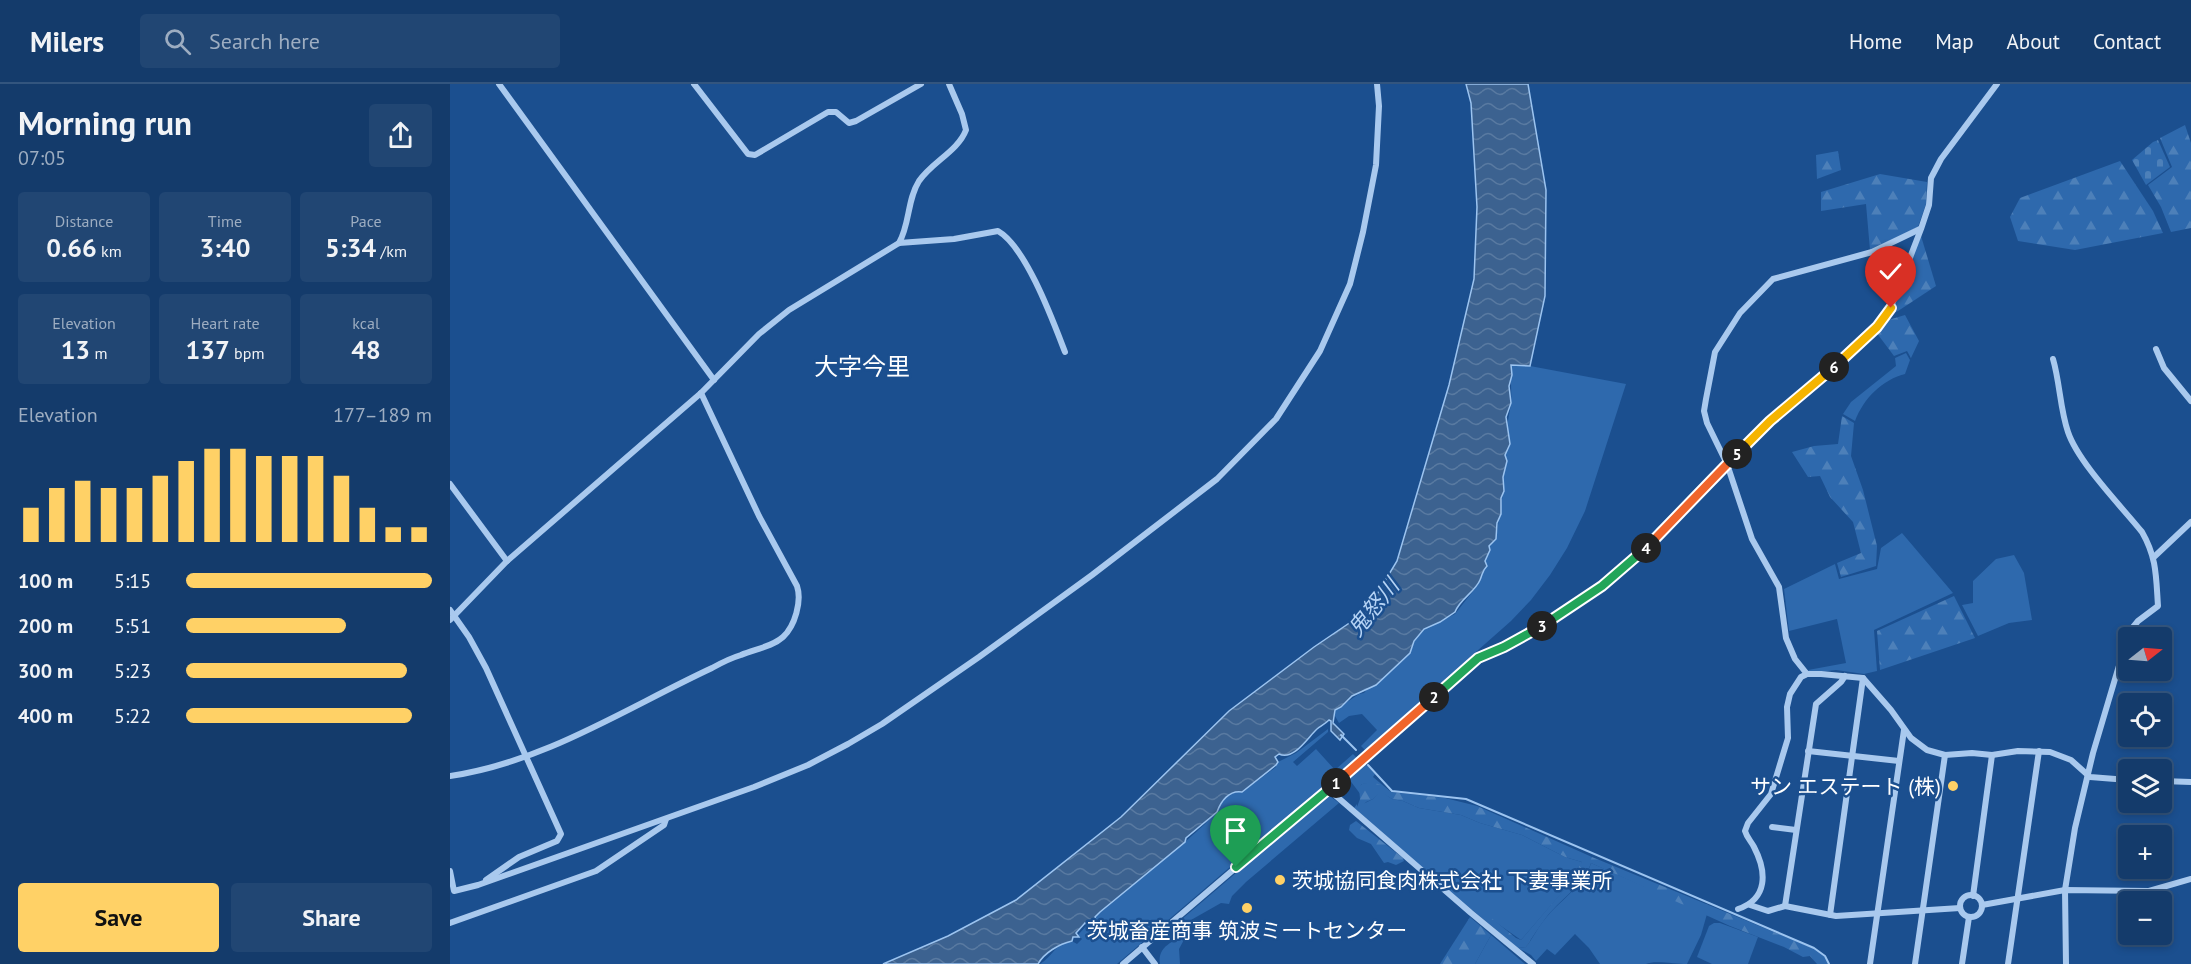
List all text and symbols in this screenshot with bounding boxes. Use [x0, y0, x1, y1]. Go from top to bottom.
search box [140, 14, 560, 68]
text: Milers [30, 23, 104, 60]
icon: search [161, 25, 194, 58]
text: Search here [209, 27, 320, 55]
text: Home [1849, 28, 1902, 55]
text: Map [1935, 28, 1974, 55]
text: About [2007, 28, 2060, 55]
text: Contact [2093, 28, 2161, 55]
text: Morning run [18, 101, 192, 144]
button: share [369, 104, 432, 167]
text: 07:05 [18, 145, 66, 171]
text: Distance [55, 211, 113, 231]
text: Time [208, 211, 242, 231]
text: Pace [350, 211, 382, 231]
text: 0.66 [46, 231, 97, 264]
text: 3:40 [199, 231, 251, 264]
text: 5:34 [325, 231, 376, 264]
text: km [97, 241, 122, 261]
text: /km [376, 241, 407, 261]
pin [1865, 246, 1916, 308]
icon: check [1874, 255, 1907, 288]
text: Elevation [52, 313, 116, 333]
text: Heart rate [190, 313, 260, 333]
text: kcal [352, 313, 380, 333]
text: 13 [61, 333, 90, 366]
text: 137 [186, 333, 230, 366]
text: 48 [351, 333, 381, 366]
text: m [90, 343, 107, 363]
text: bpm [230, 343, 264, 363]
district label: 大字今里 [814, 351, 910, 382]
pin: 6 [1819, 352, 1849, 382]
text: 6 [1829, 357, 1839, 377]
text: Elevation [18, 402, 98, 428]
text: 177–189 m [333, 402, 432, 428]
pin: 5 [1722, 439, 1752, 469]
text: 5 [1732, 444, 1742, 464]
pin: 4 [1631, 533, 1661, 563]
text: 4 [1641, 538, 1651, 558]
text: 100 m [18, 568, 73, 594]
text: 5:15 [114, 568, 151, 594]
water label: 鬼怒川 [1341, 571, 1406, 641]
pin: 3 [1527, 611, 1557, 641]
text: 200 m [18, 613, 73, 639]
text: 5:51 [114, 613, 151, 639]
text: 3 [1537, 616, 1547, 636]
north arrow [2118, 627, 2172, 681]
map controls [2118, 627, 2172, 945]
text: 300 m [18, 658, 73, 684]
text: 5:23 [114, 658, 151, 684]
pin: 2 [1419, 682, 1449, 712]
text: 2 [1429, 687, 1439, 707]
button: locate [2118, 693, 2172, 747]
text: 400 m [18, 703, 73, 729]
text: 5:22 [114, 703, 151, 729]
button: layers [2118, 759, 2172, 813]
pin: 1 [1321, 768, 1351, 798]
text: 1 [1331, 773, 1341, 793]
place label: サン エステート (株) [1750, 773, 1941, 800]
marker: サン エステート (株) [1946, 779, 1960, 793]
pin [1210, 805, 1261, 867]
icon: arrive [1219, 814, 1252, 847]
button: + [2118, 825, 2172, 879]
place label: 茨城協同食肉株式会社 下妻事業所 [1292, 867, 1613, 894]
marker: 茨城協同食肉株式会社 下妻事業所 [1273, 873, 1287, 887]
button: Save [18, 883, 219, 952]
button: Share [231, 883, 432, 952]
button: − [2118, 891, 2172, 945]
marker: 茨城畜産商事 筑波ミートセンター [1240, 901, 1254, 915]
place label: 茨城畜産商事 筑波ミートセンター [1087, 917, 1407, 944]

